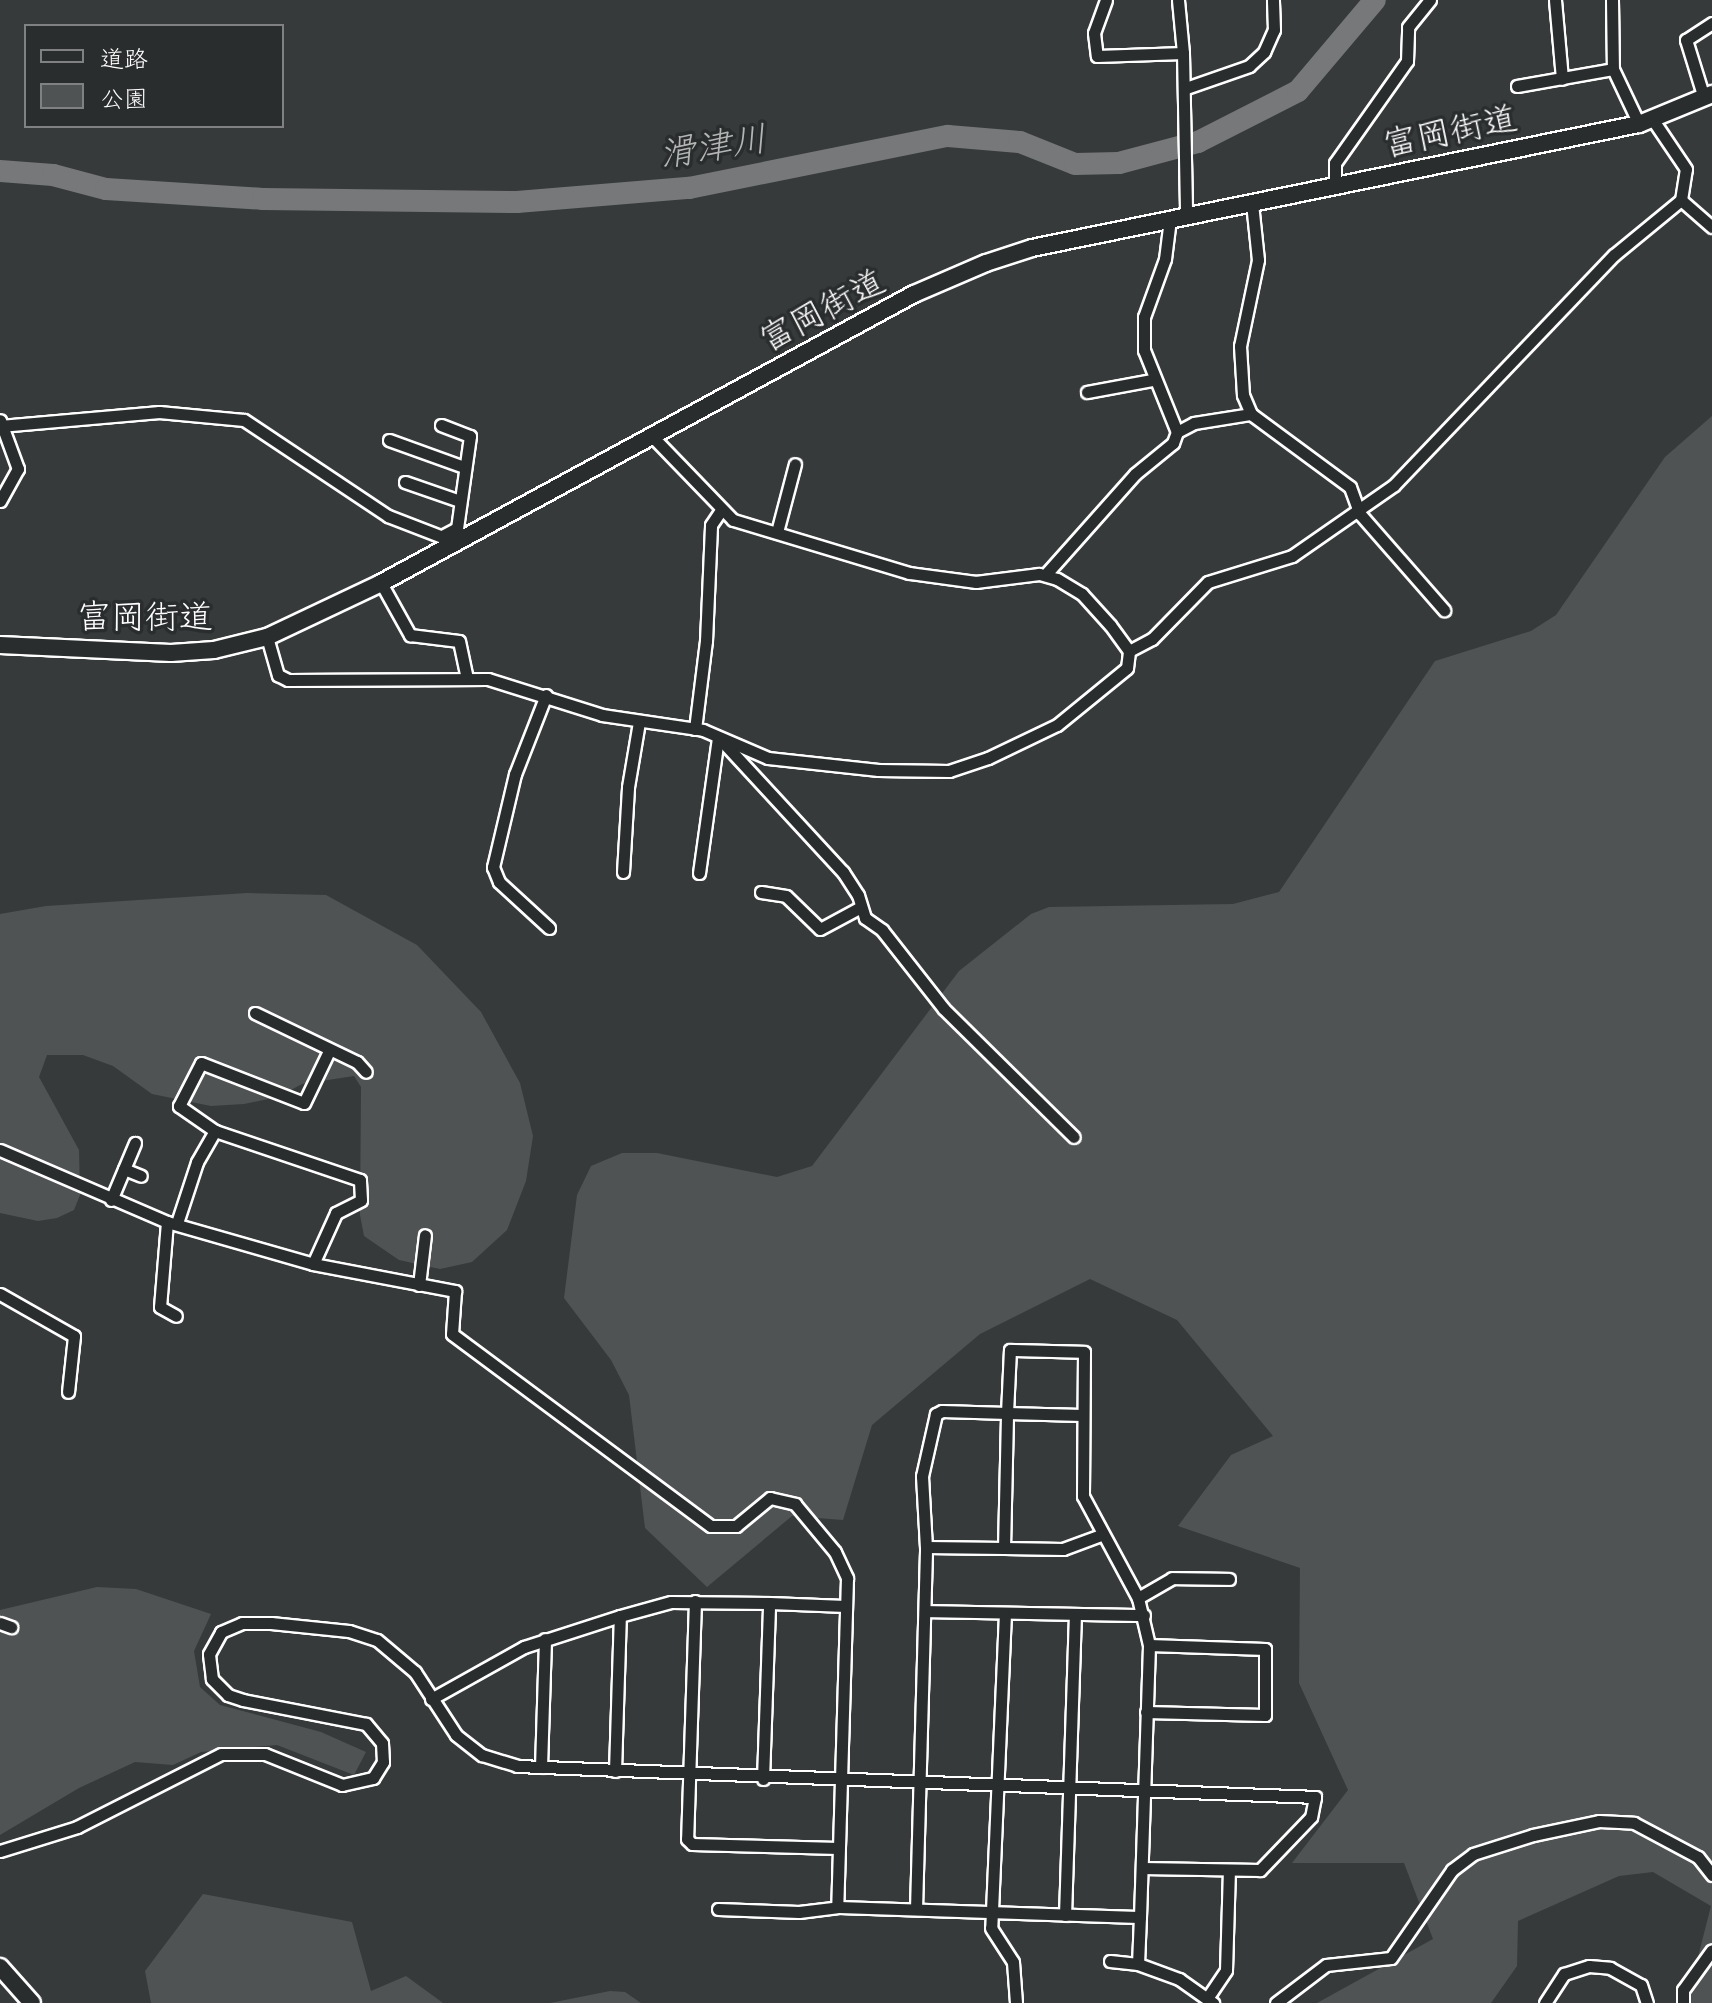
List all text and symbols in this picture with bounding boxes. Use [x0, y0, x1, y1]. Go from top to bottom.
legend [24, 24, 284, 128]
text: 道路 [100, 44, 148, 73]
text: 公園 [100, 84, 148, 113]
street label: 富岡街道 [1379, 97, 1521, 165]
water label: 滑津川 [656, 116, 770, 176]
street label: 富岡街道 [752, 260, 892, 360]
street label: 富岡街道 [77, 597, 213, 637]

